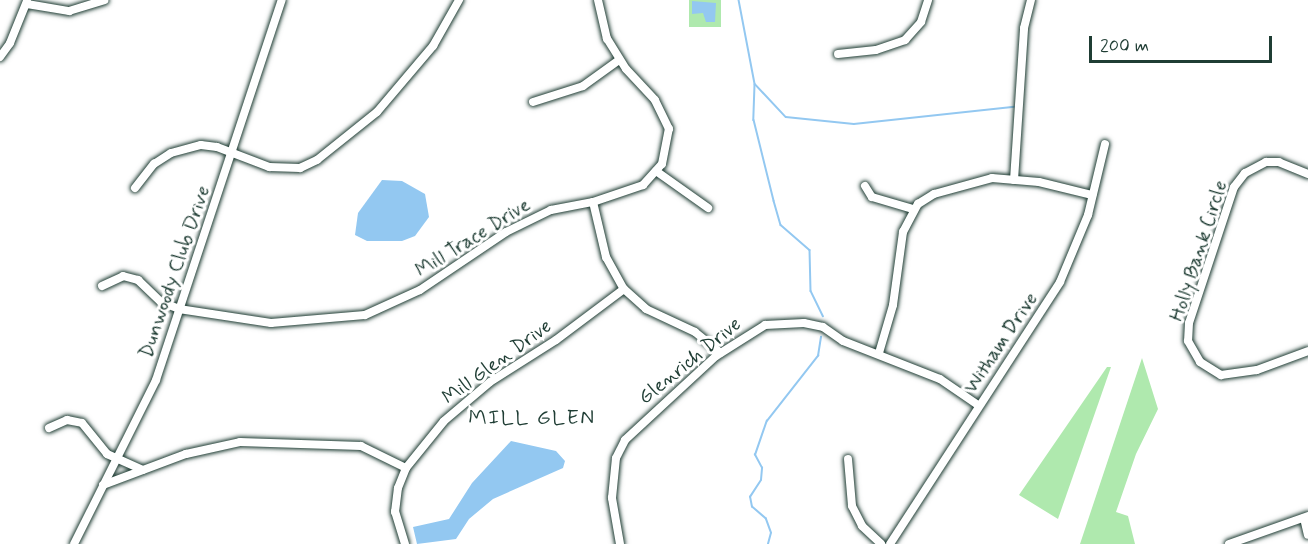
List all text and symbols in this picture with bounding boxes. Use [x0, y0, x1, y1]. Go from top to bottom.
scale bar [1092, 24, 1275, 62]
text: 200 m [1100, 34, 1149, 58]
street label: Holly Bank Circle [1165, 179, 1233, 323]
street label: Dunwoody Club Drive [135, 183, 215, 361]
street label: Mill Trace Drive [411, 193, 535, 283]
street label: Witham Drive [959, 289, 1043, 397]
street label: Glenrich Drive [634, 312, 746, 410]
street label: Mill Glen Drive [438, 314, 556, 410]
district label: MILL GLEN [471, 405, 593, 431]

